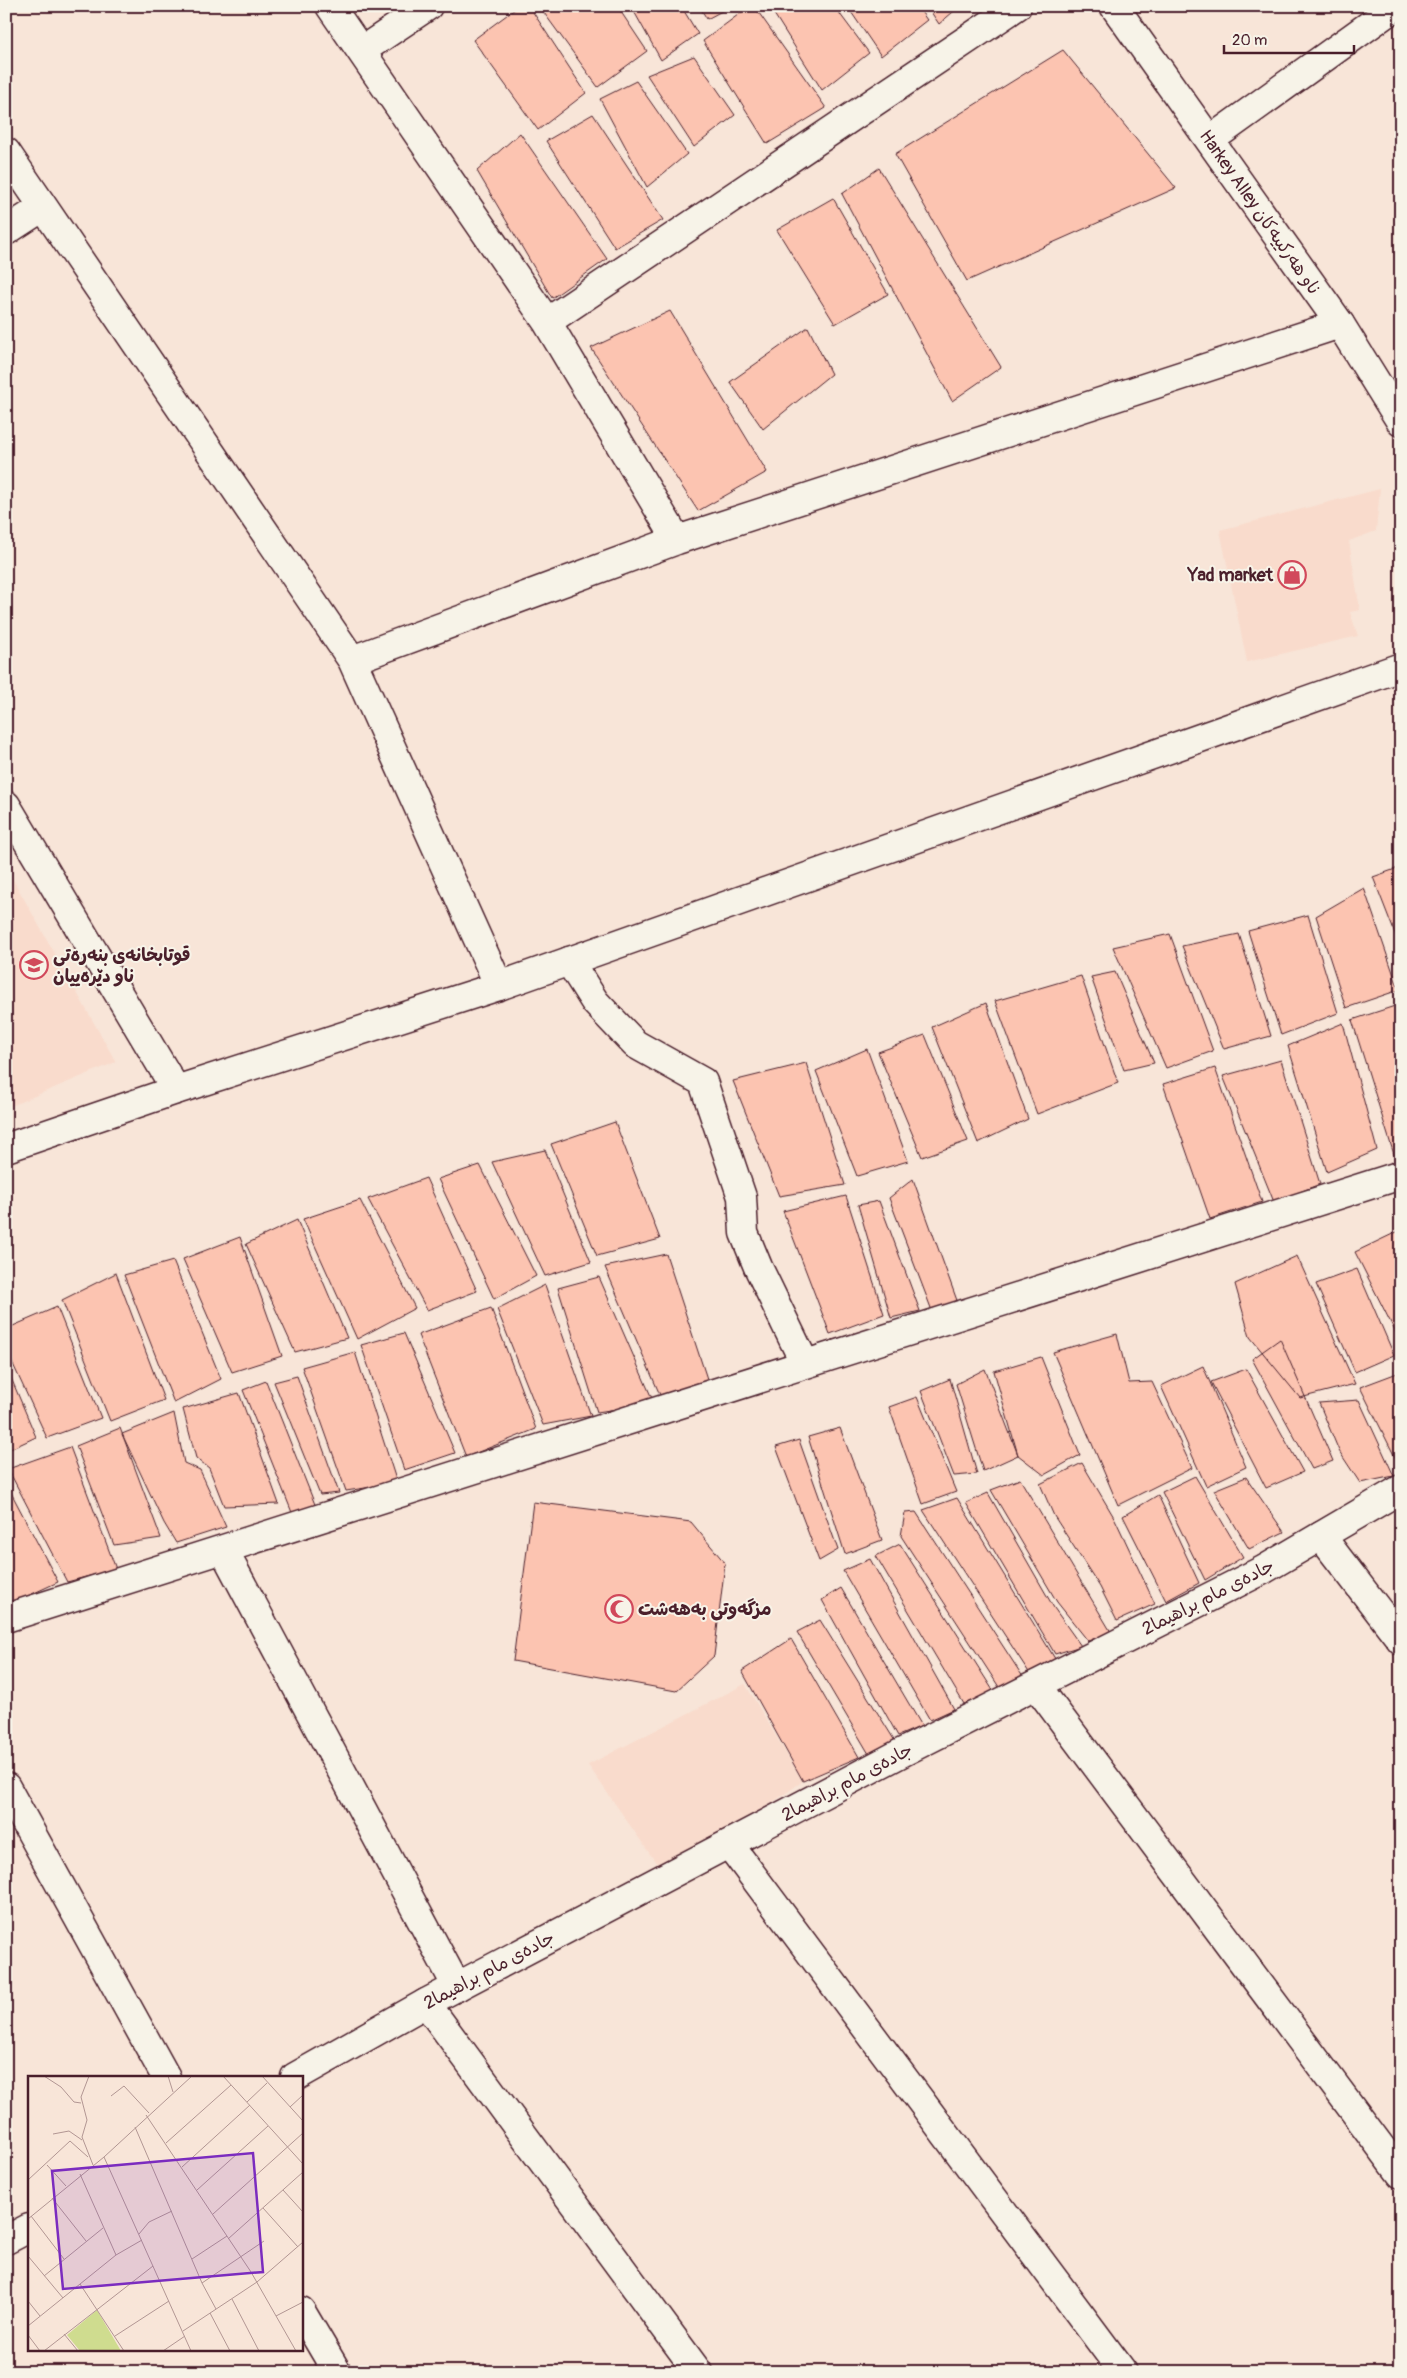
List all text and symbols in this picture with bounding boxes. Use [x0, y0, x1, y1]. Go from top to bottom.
scale bar [1224, 22, 1354, 54]
text: 20 m [1232, 31, 1267, 50]
street label: Harkey Alley ناو هەركييەكان [1194, 126, 1325, 299]
shop icon: Yad market [1277, 560, 1307, 590]
place label: Yad market [1187, 564, 1274, 587]
place label: قوتابخانەى بنەرەتى ناو دێرەييان [53, 944, 190, 988]
school or university icon: قوتابخانەى بنەرەتى ناو دێرەييان [19, 950, 49, 980]
street label: جادەی مام براهیما2 [1138, 1554, 1279, 1642]
mosque icon: مزگەوتی بەهەشت [604, 1594, 634, 1624]
place label: مزگەوتی بەهەشت [638, 1598, 771, 1621]
street label: جادەی مام براهیما2 [778, 1738, 918, 1828]
street label: جادەی مام براهیما2 [420, 1926, 560, 2016]
inset map [28, 2076, 302, 2350]

